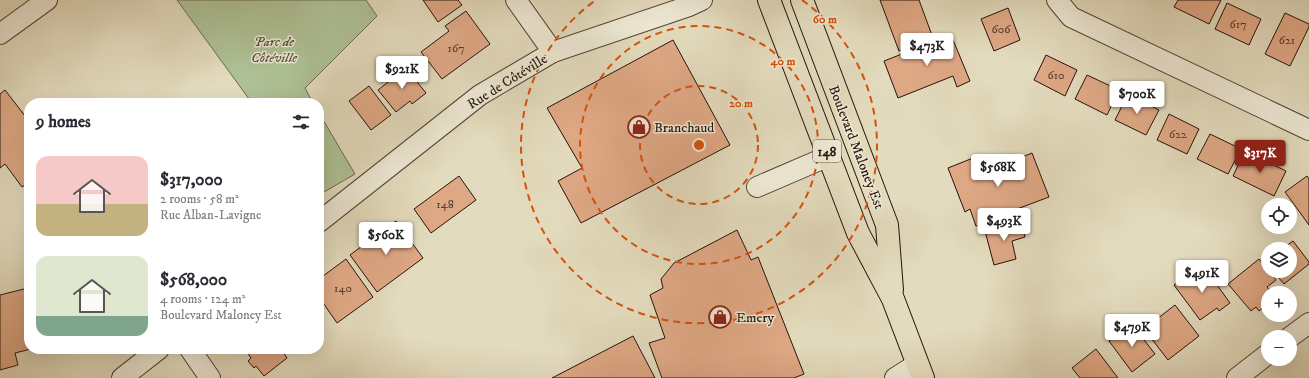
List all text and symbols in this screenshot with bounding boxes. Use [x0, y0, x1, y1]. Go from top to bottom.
text: 60 m [813, 12, 837, 27]
house number: 617 [1230, 17, 1246, 32]
house number: 606 [992, 22, 1011, 37]
park label: Parc de Côtéville [251, 33, 298, 67]
pin: $473K [899, 33, 955, 67]
house number: 621 [1279, 33, 1295, 48]
text: $473K [910, 38, 944, 54]
house number: 167 [448, 41, 464, 56]
street label: Rue de Côtéville [464, 50, 551, 114]
text: 40 m [770, 54, 795, 69]
pin: $921K [374, 56, 430, 90]
text: $921K [385, 61, 419, 77]
house number: 610 [1047, 68, 1065, 83]
pin: $700K [1109, 81, 1165, 115]
street label: Boulevard Maloney Est [824, 83, 888, 212]
text: $700K [1118, 86, 1156, 102]
text: 20 m [729, 96, 753, 111]
text: 9 homes [36, 111, 91, 133]
icon: filters [290, 111, 312, 133]
shop icon: Branchaud [626, 114, 652, 140]
place label: Branchaud [654, 119, 714, 137]
house number: 622 [1169, 127, 1187, 142]
centre of rings [692, 138, 706, 152]
road number: 148 [813, 140, 841, 162]
pin: $317K [1232, 140, 1288, 174]
text: $317K [1244, 145, 1276, 161]
pin: $568K [970, 154, 1026, 188]
text: $568K [980, 159, 1016, 175]
text: $317,000 [160, 169, 223, 191]
icon: home [68, 172, 116, 220]
text: 2 rooms · 58 m² [160, 191, 239, 207]
house number: 148 [436, 197, 454, 212]
map controls [1261, 198, 1297, 366]
button: locate [1261, 198, 1297, 234]
text: Rue Alban-Lavigne [160, 207, 261, 223]
pin: $493K [976, 208, 1032, 242]
text: $493K [986, 213, 1022, 229]
pin: $560K [358, 222, 414, 256]
text: $560K [368, 227, 404, 243]
button: layers [1261, 242, 1297, 278]
pin: $491K [1174, 260, 1230, 294]
text: $491K [1185, 265, 1219, 281]
text: $568,000 [160, 269, 227, 291]
icon: home [68, 272, 116, 320]
house number: 140 [334, 281, 352, 296]
button: + [1261, 286, 1297, 322]
text: 4 rooms · 124 m² [160, 291, 246, 307]
shop icon: Emery [707, 304, 733, 330]
text: Boulevard Maloney Est [160, 307, 282, 323]
place label: Emery [736, 309, 774, 327]
pin: $479K [1104, 314, 1160, 348]
text: $479K [1114, 319, 1150, 335]
button: − [1261, 330, 1297, 366]

